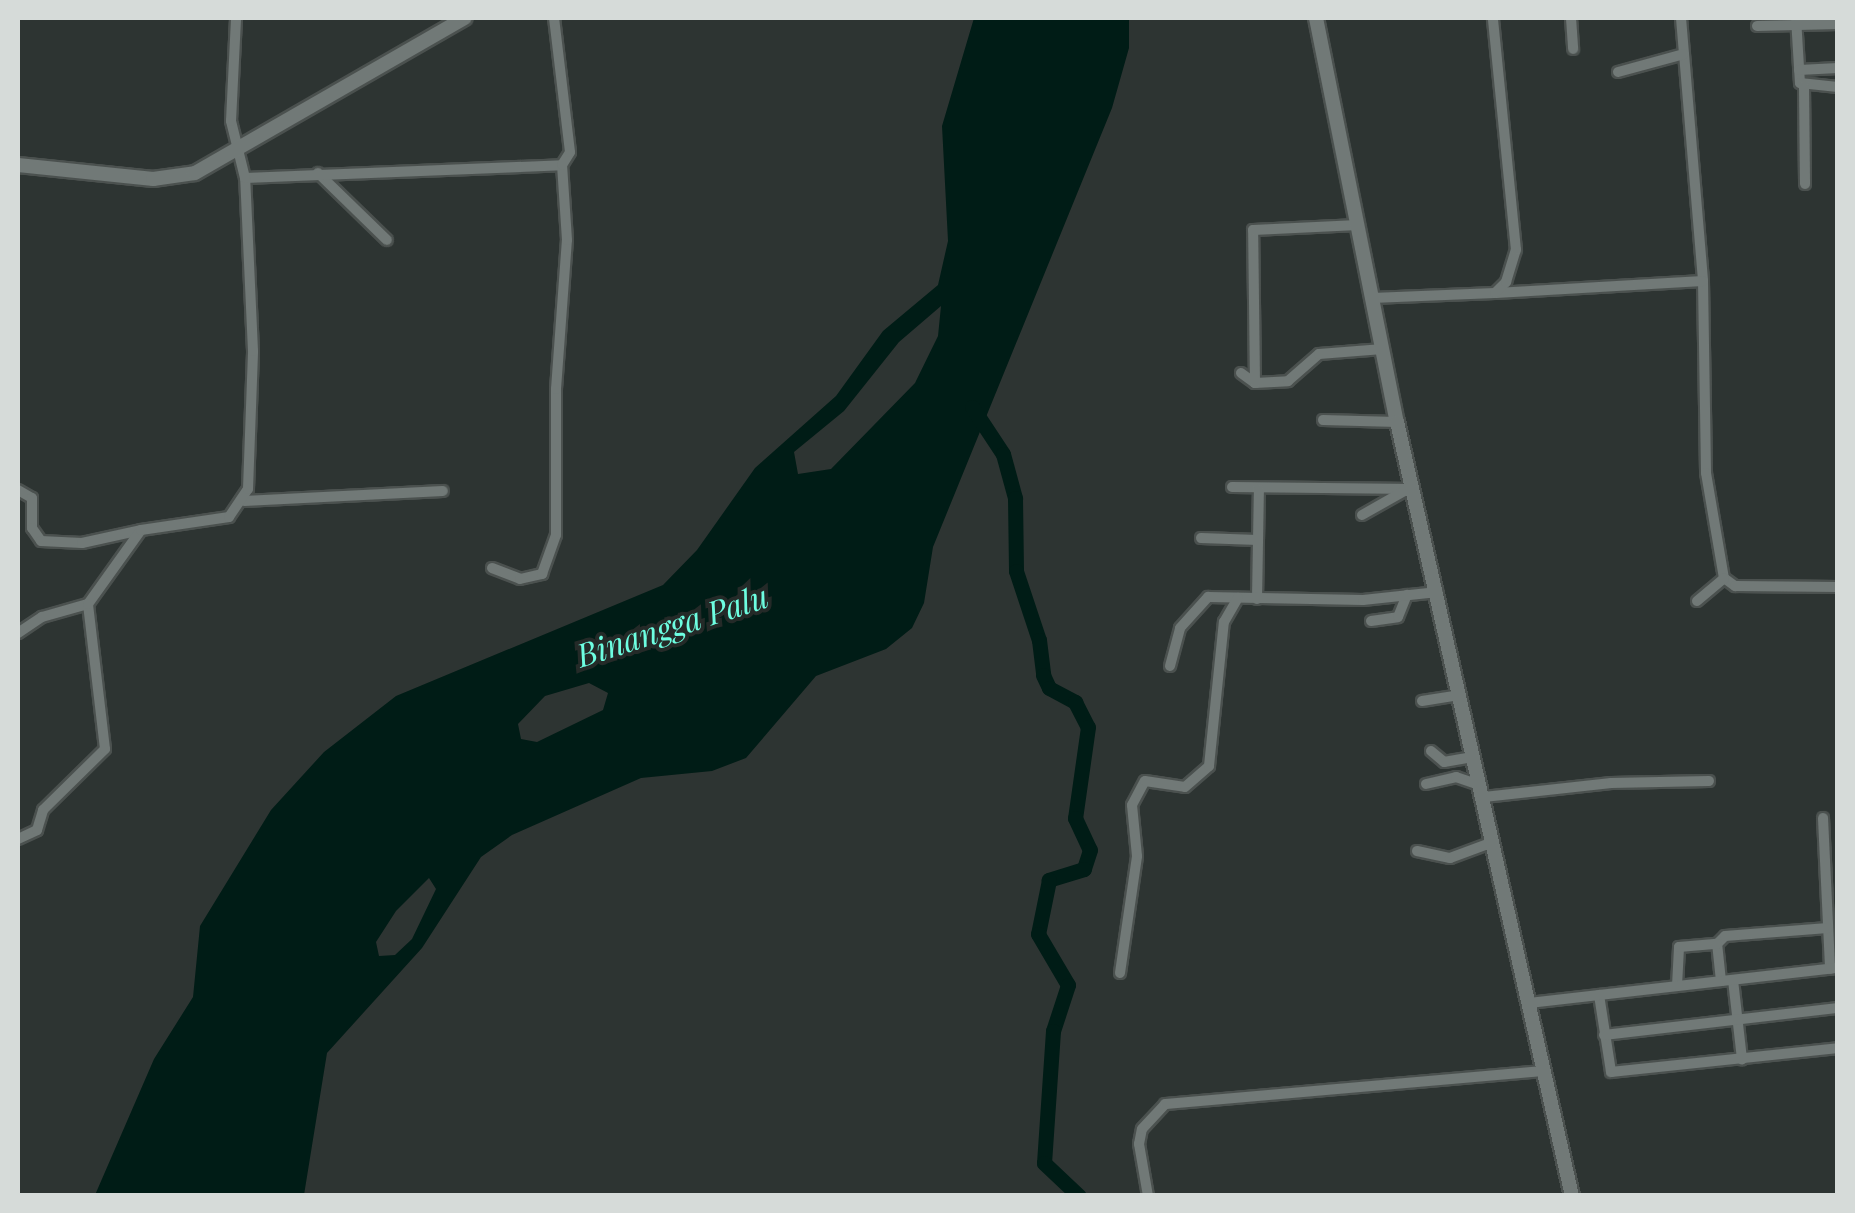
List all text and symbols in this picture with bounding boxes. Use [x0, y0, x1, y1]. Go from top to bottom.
water label: Binangga Palu [571, 576, 773, 674]

